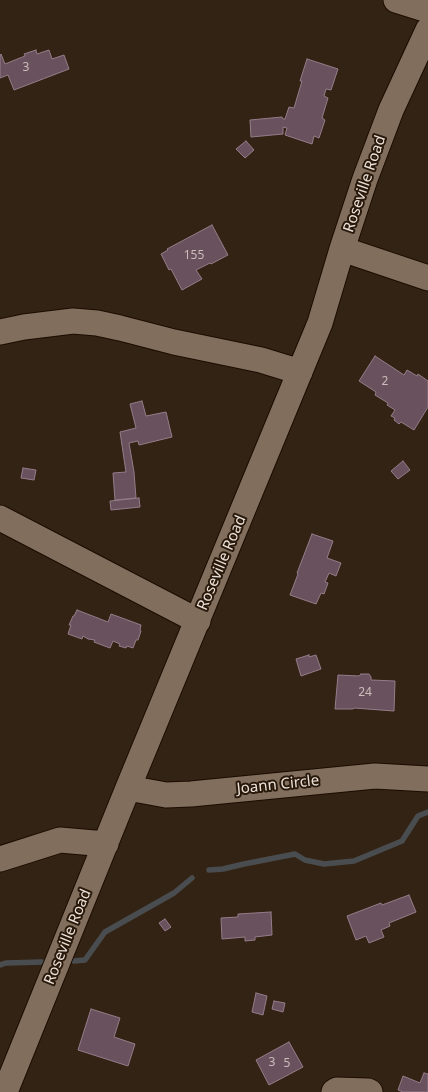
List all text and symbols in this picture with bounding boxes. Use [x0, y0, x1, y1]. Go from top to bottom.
house number: 3 [23, 61, 29, 75]
street label: Roseville Road [340, 133, 390, 235]
house number: 155 [184, 249, 204, 263]
house number: 2 [382, 375, 388, 389]
street label: Roseville Road [194, 513, 250, 613]
house number: 24 [358, 686, 372, 700]
street label: Joann Circle [236, 772, 320, 798]
street label: Roseville Road [41, 887, 95, 987]
house number: 3 [269, 1056, 275, 1070]
house number: 5 [284, 1057, 290, 1071]

